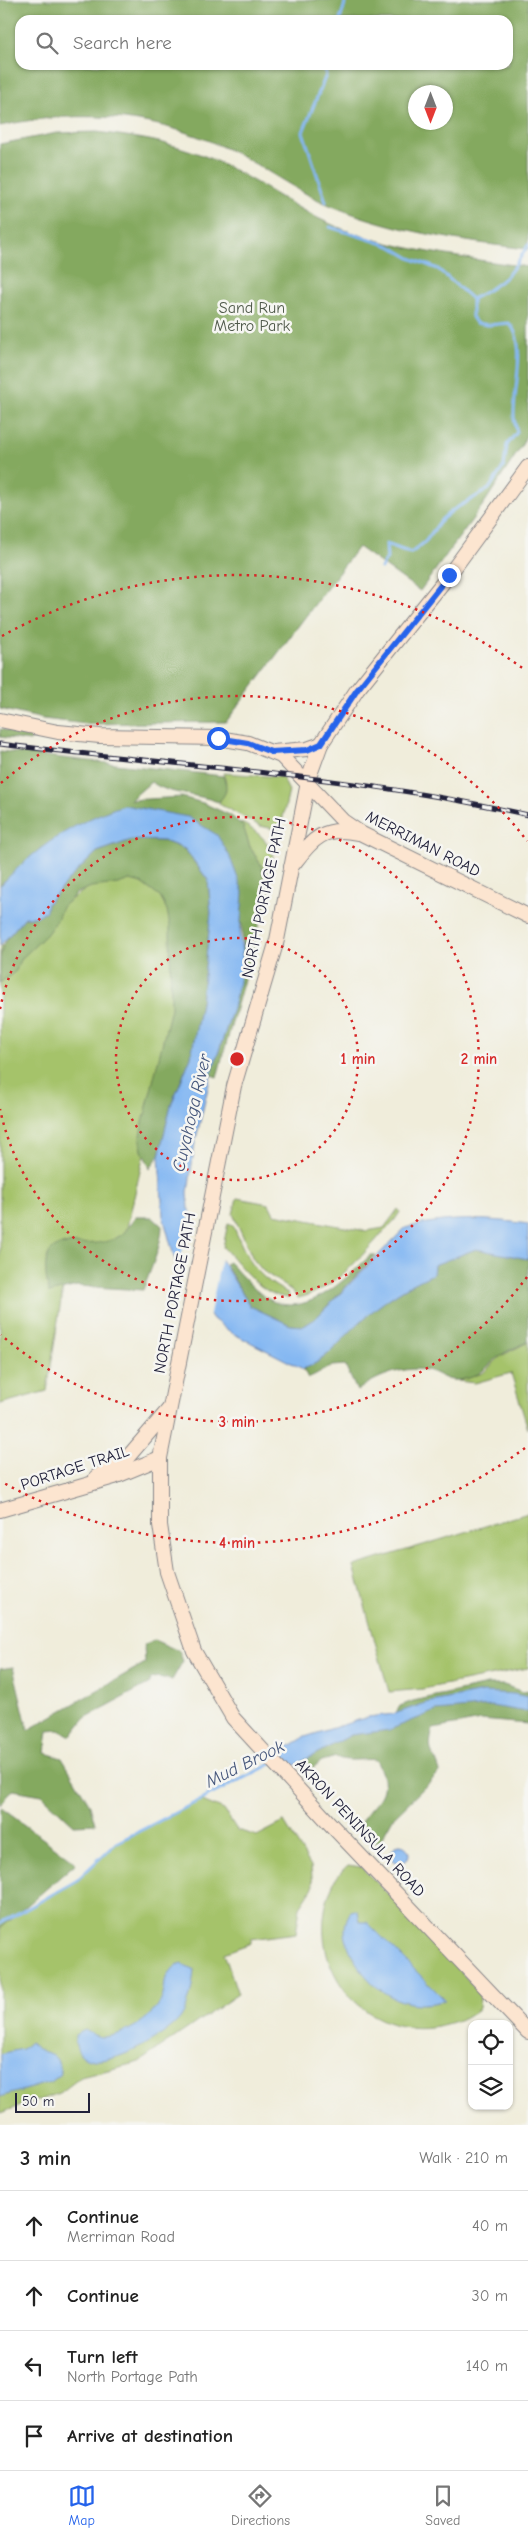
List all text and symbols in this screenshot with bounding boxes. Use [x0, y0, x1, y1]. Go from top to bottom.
search box [15, 15, 513, 70]
icon: search [33, 29, 61, 57]
text: Search here [73, 32, 172, 54]
north arrow [408, 85, 453, 130]
park label: Sand Run Metro Park [214, 299, 291, 335]
route end [438, 564, 461, 587]
route start [207, 727, 230, 750]
street label: MERRIMAN ROAD [363, 807, 483, 881]
street label: NORTH PORTAGE PATH [238, 816, 290, 980]
centre of rings [228, 1050, 246, 1068]
text: 1 min [341, 1050, 375, 1068]
text: 2 min [461, 1050, 497, 1068]
water label: Cuyahoga River [168, 1051, 216, 1174]
street label: NORTH PORTAGE PATH [151, 1211, 199, 1375]
text: 3 min [219, 1413, 255, 1431]
street label: PORTAGE TRAIL [19, 1442, 131, 1494]
text: 4 min [219, 1534, 255, 1552]
water label: Mud Brook [201, 1736, 288, 1793]
street label: AKRON PENINSULA ROAD [291, 1755, 429, 1901]
map controls [468, 2020, 513, 2110]
button: locate [468, 2020, 513, 2065]
button: layers [468, 2065, 513, 2110]
scale bar [15, 2090, 90, 2113]
text: 50 m [22, 2093, 54, 2110]
text: 3 min [20, 2146, 71, 2170]
text: Walk · 210 m [419, 2149, 508, 2167]
text: Continue [67, 2206, 139, 2228]
icon: ahead [20, 2212, 48, 2240]
text: 40 m [472, 2217, 508, 2235]
text: Merriman Road [67, 2228, 175, 2246]
icon: ahead [20, 2282, 48, 2310]
text: Continue [67, 2285, 139, 2307]
text: 30 m [472, 2287, 508, 2305]
text: Turn left [67, 2346, 138, 2368]
icon: left [20, 2352, 48, 2380]
text: 140 m [466, 2357, 508, 2375]
text: North Portage Path [67, 2368, 198, 2386]
icon: arrive [20, 2422, 48, 2450]
text: Arrive at destination [67, 2425, 233, 2447]
tab: Map [68, 2482, 96, 2529]
tab: Directions [231, 2482, 290, 2529]
tab: Saved [425, 2482, 460, 2529]

